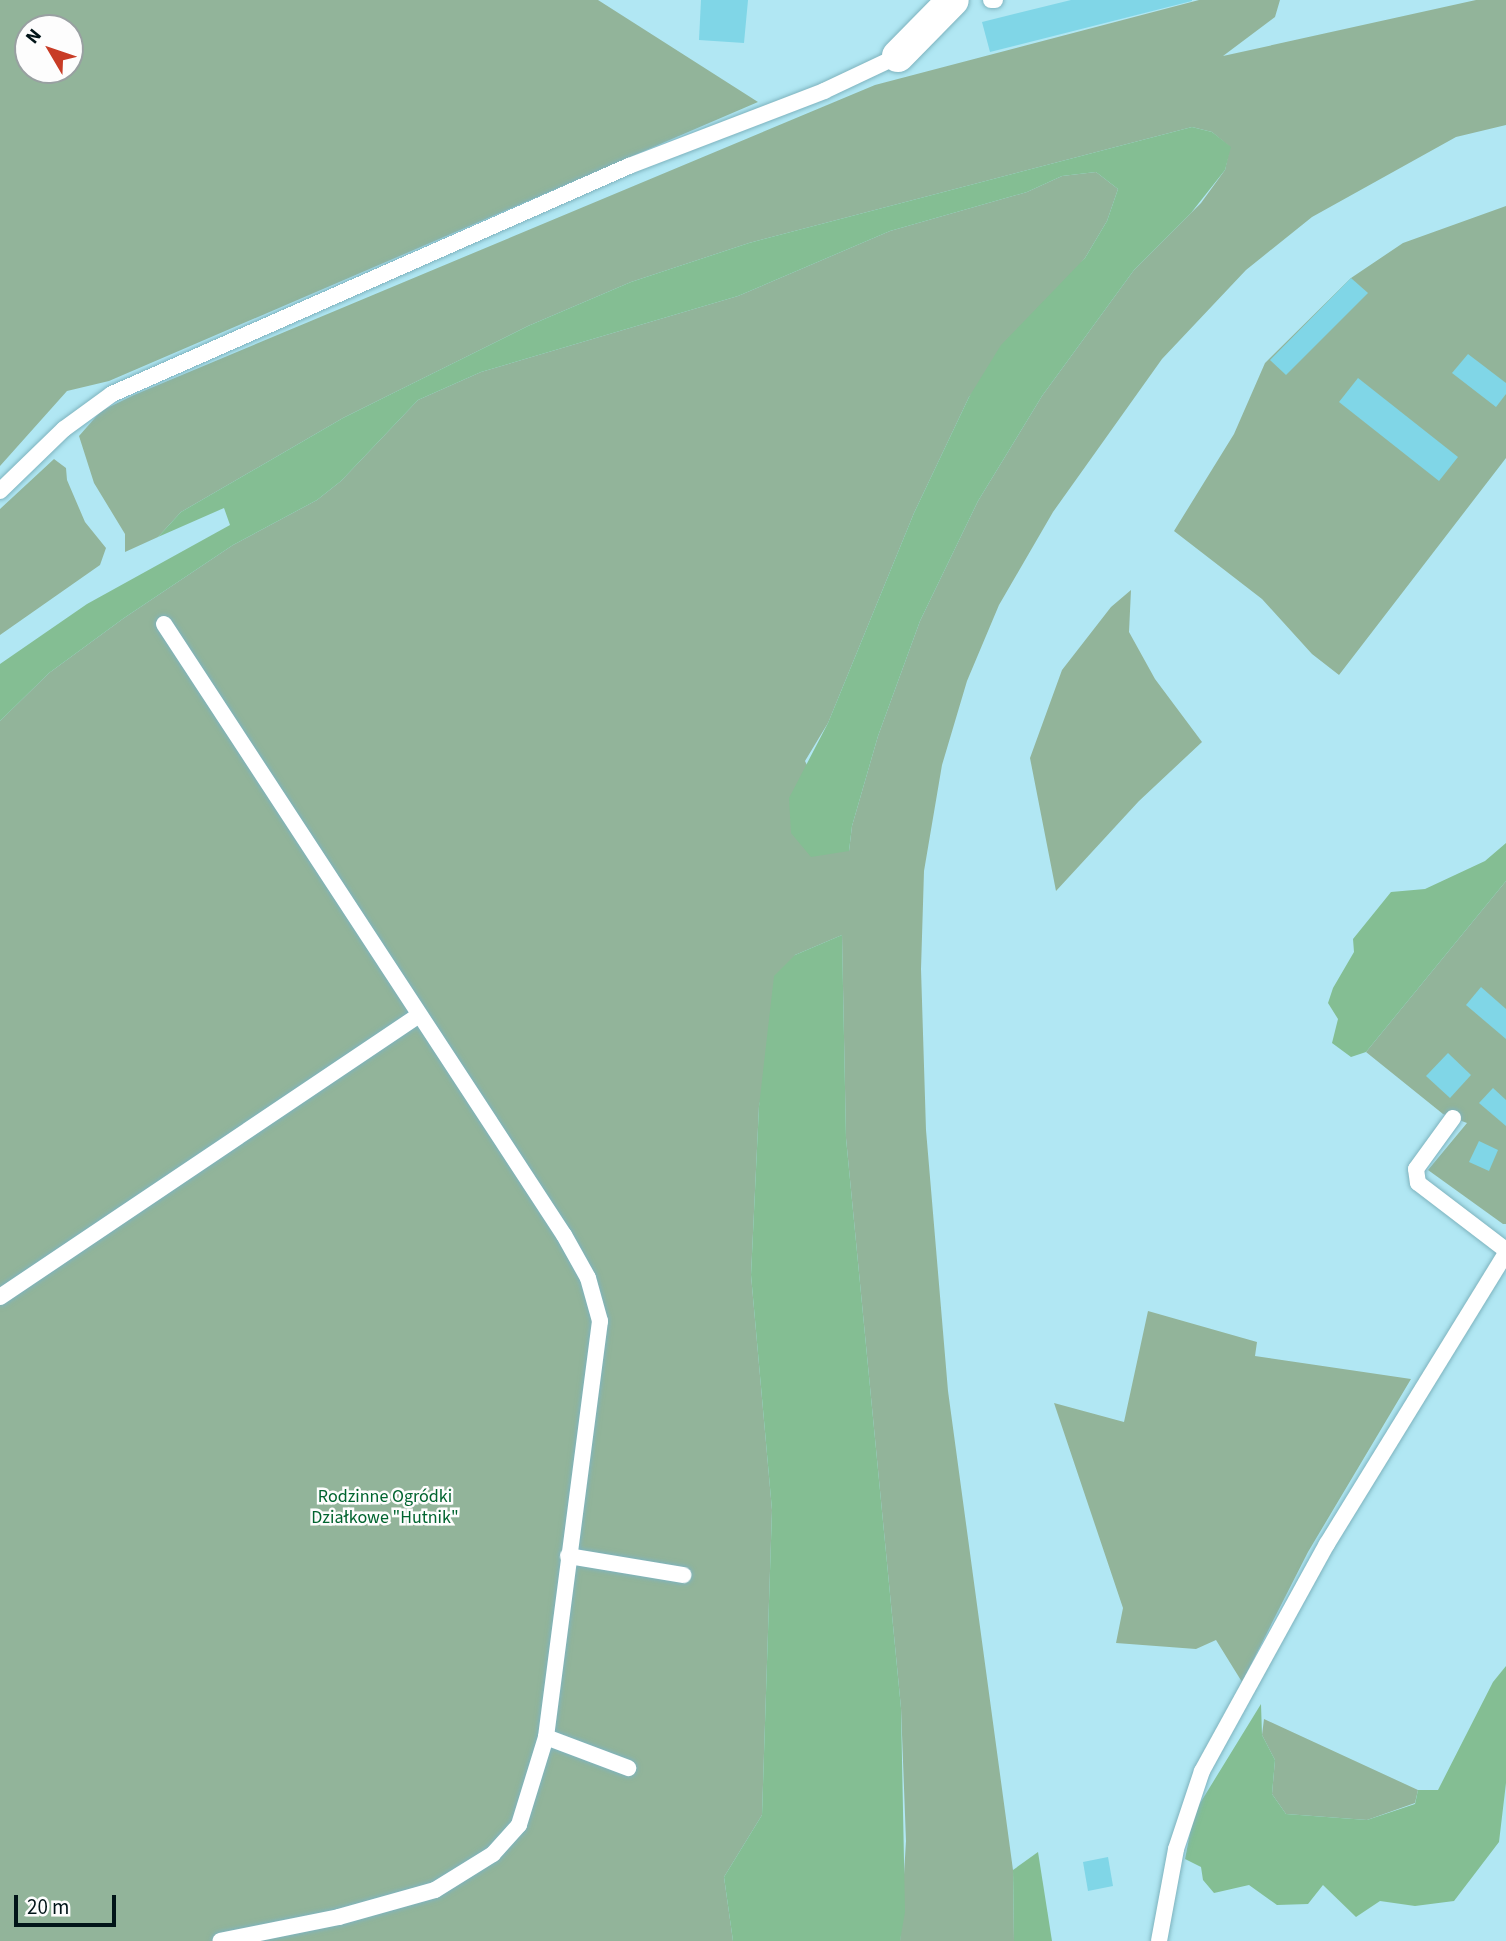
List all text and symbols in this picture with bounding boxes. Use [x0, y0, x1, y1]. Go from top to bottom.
north arrow [14, 14, 84, 84]
text: N [19, 23, 48, 50]
park label: Rodzinne Ogródki Działkowe "Hutnik" [311, 1487, 459, 1530]
scale bar [18, 1882, 119, 1926]
text: 20 m [27, 1892, 69, 1922]

